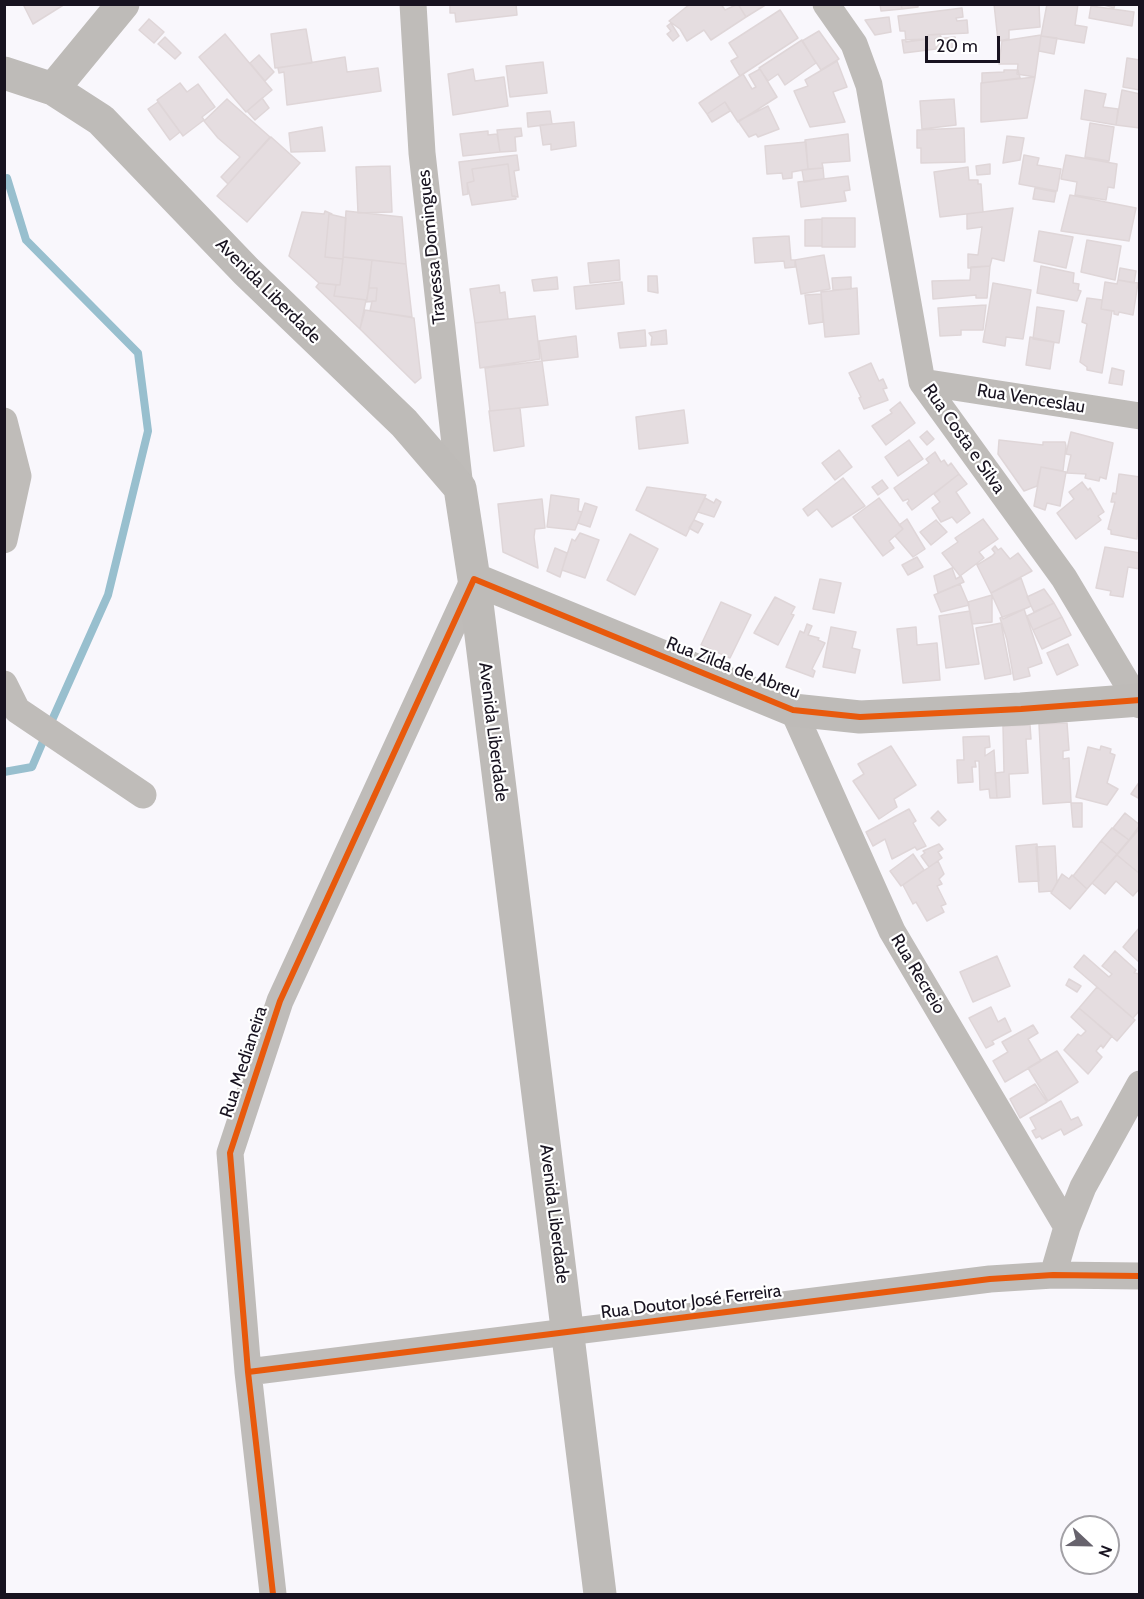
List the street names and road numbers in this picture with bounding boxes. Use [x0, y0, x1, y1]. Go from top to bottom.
street label: Travessa Domingues [413, 169, 451, 325]
street label: Avenida Liberdade [211, 234, 325, 348]
street label: Rua Costa e Silva [918, 380, 1010, 498]
street label: Rua Venceslau [975, 380, 1087, 418]
street label: Rua Zilda de Abreu [663, 633, 803, 703]
street label: Avenida Liberdade [474, 661, 512, 803]
street label: Rua Recreio [886, 930, 950, 1018]
street label: Rua Medianeira [216, 1003, 272, 1121]
street label: Avenida Liberdade [535, 1143, 573, 1285]
street label: Rua Doutor José Ferreira [599, 1280, 783, 1324]

